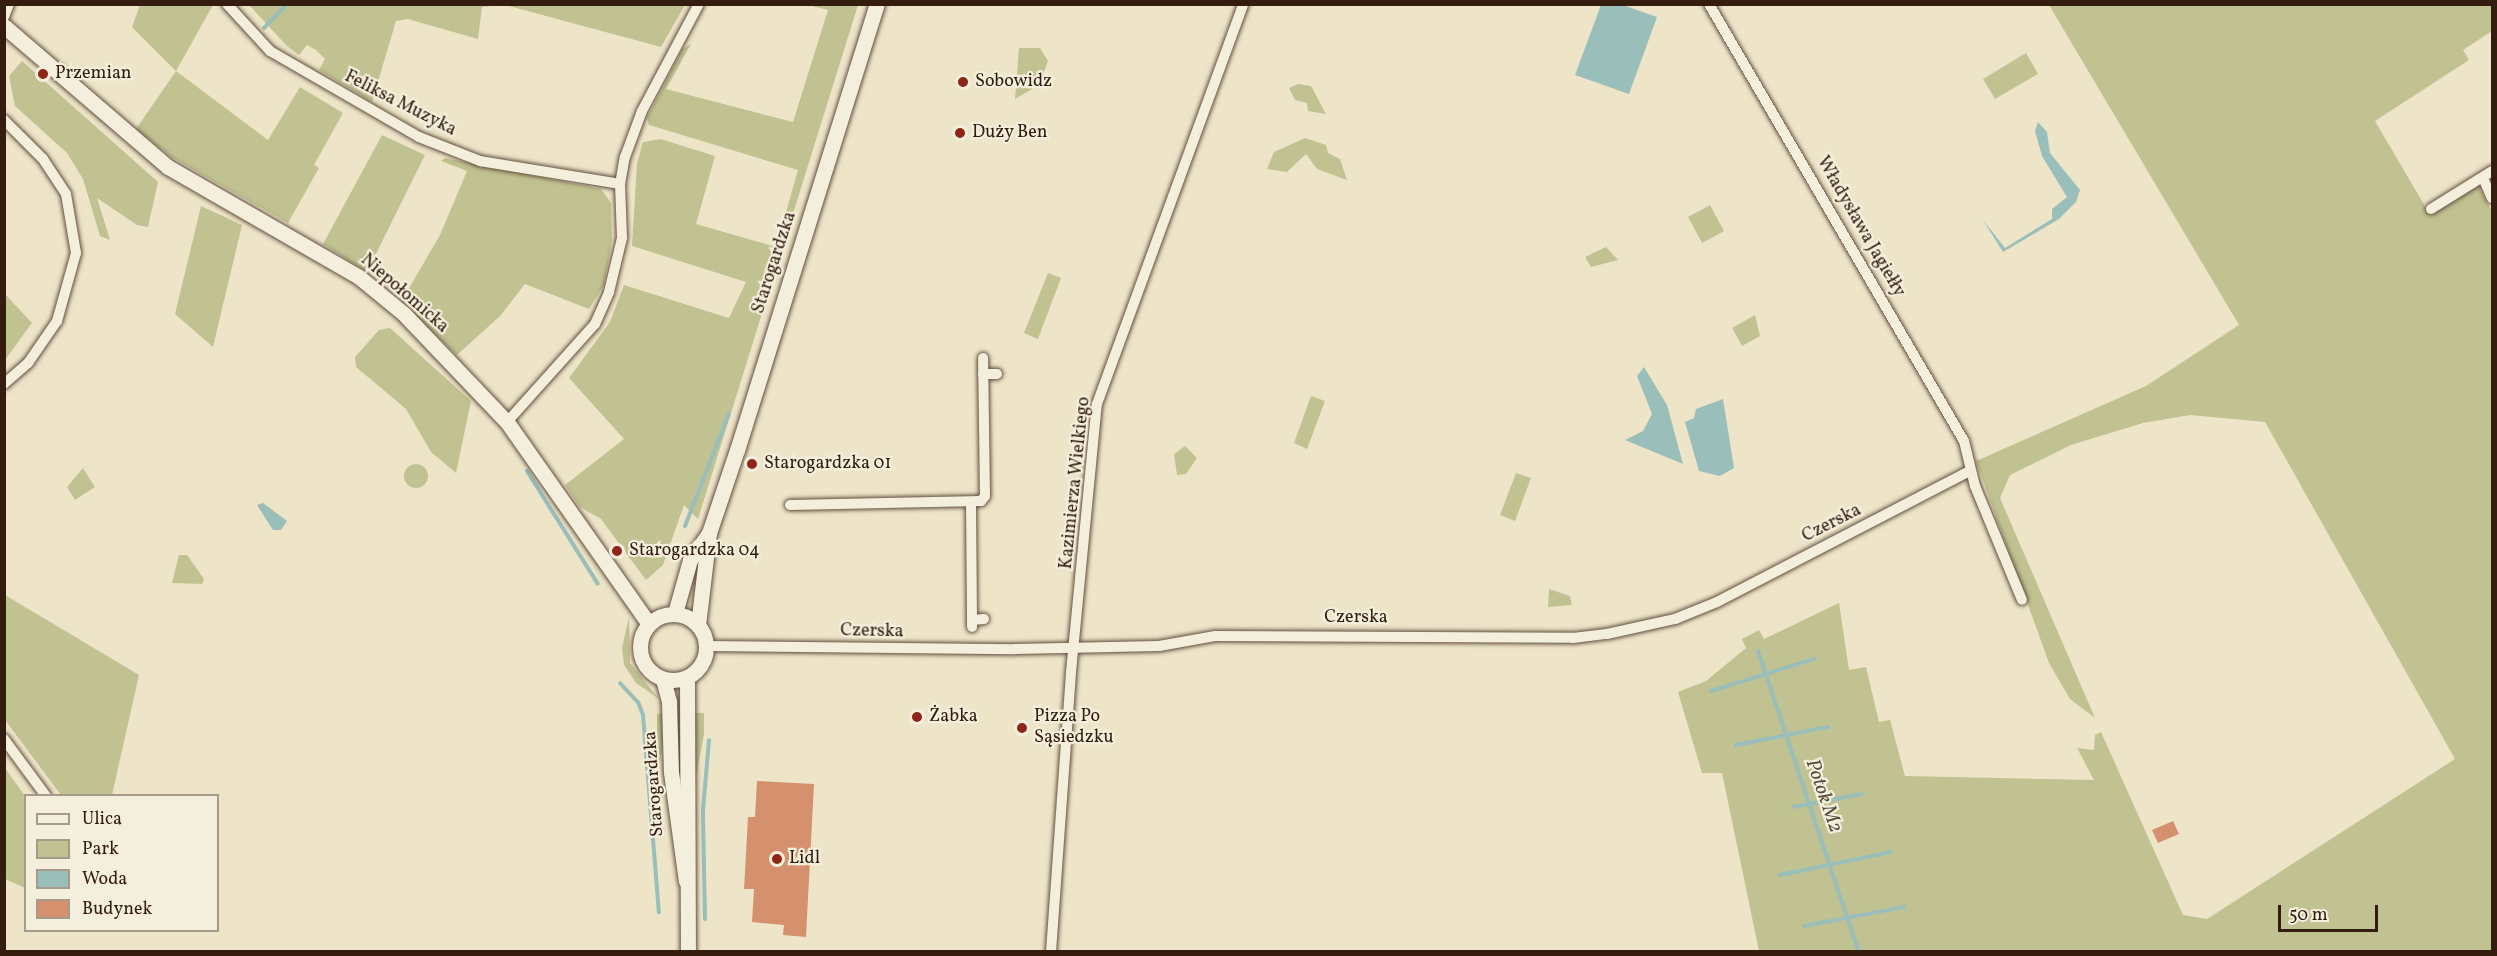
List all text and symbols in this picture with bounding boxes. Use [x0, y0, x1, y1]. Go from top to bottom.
place label: Przemian [55, 63, 132, 85]
marker: Przemian [36, 67, 50, 81]
street label: Feliksa Muzyka [340, 67, 460, 141]
place label: Sobowidz [975, 71, 1052, 93]
marker: Sobowidz [956, 75, 970, 89]
place label: Duży Ben [972, 122, 1048, 144]
marker: Duży Ben [953, 126, 967, 140]
street label: Władysława Jagiełły [1811, 153, 1909, 301]
street label: Starogardzka [748, 209, 802, 317]
street label: Niepołomicka [356, 250, 452, 338]
street label: Kazimierza Wielkiego [1056, 395, 1096, 571]
place label: Starogardzka 01 [764, 453, 891, 475]
marker: Starogardzka 01 [745, 457, 759, 471]
street label: Czerska [1799, 500, 1865, 548]
place label: Starogardzka 04 [629, 540, 760, 562]
marker: Starogardzka 04 [610, 544, 624, 558]
street label: Czerska [1324, 607, 1388, 629]
street label: Czerska [840, 621, 904, 643]
place label: Żabka [929, 706, 978, 728]
place label: Pizza Po Sąsiedzku [1034, 707, 1114, 750]
marker: Żabka [910, 710, 924, 724]
marker: Pizza Po Sąsiedzku [1015, 721, 1029, 735]
street label: Starogardzka [641, 730, 669, 838]
water label: Potok M2 [1799, 756, 1847, 836]
legend [24, 794, 219, 932]
text: Ulica [82, 807, 122, 832]
text: Park [82, 837, 119, 862]
place label: Lidl [789, 848, 820, 870]
marker: Lidl [770, 852, 784, 866]
text: Woda [82, 867, 127, 892]
scale bar [2281, 893, 2382, 931]
text: Budynek [82, 897, 152, 922]
text: 50 m [2289, 903, 2328, 928]

